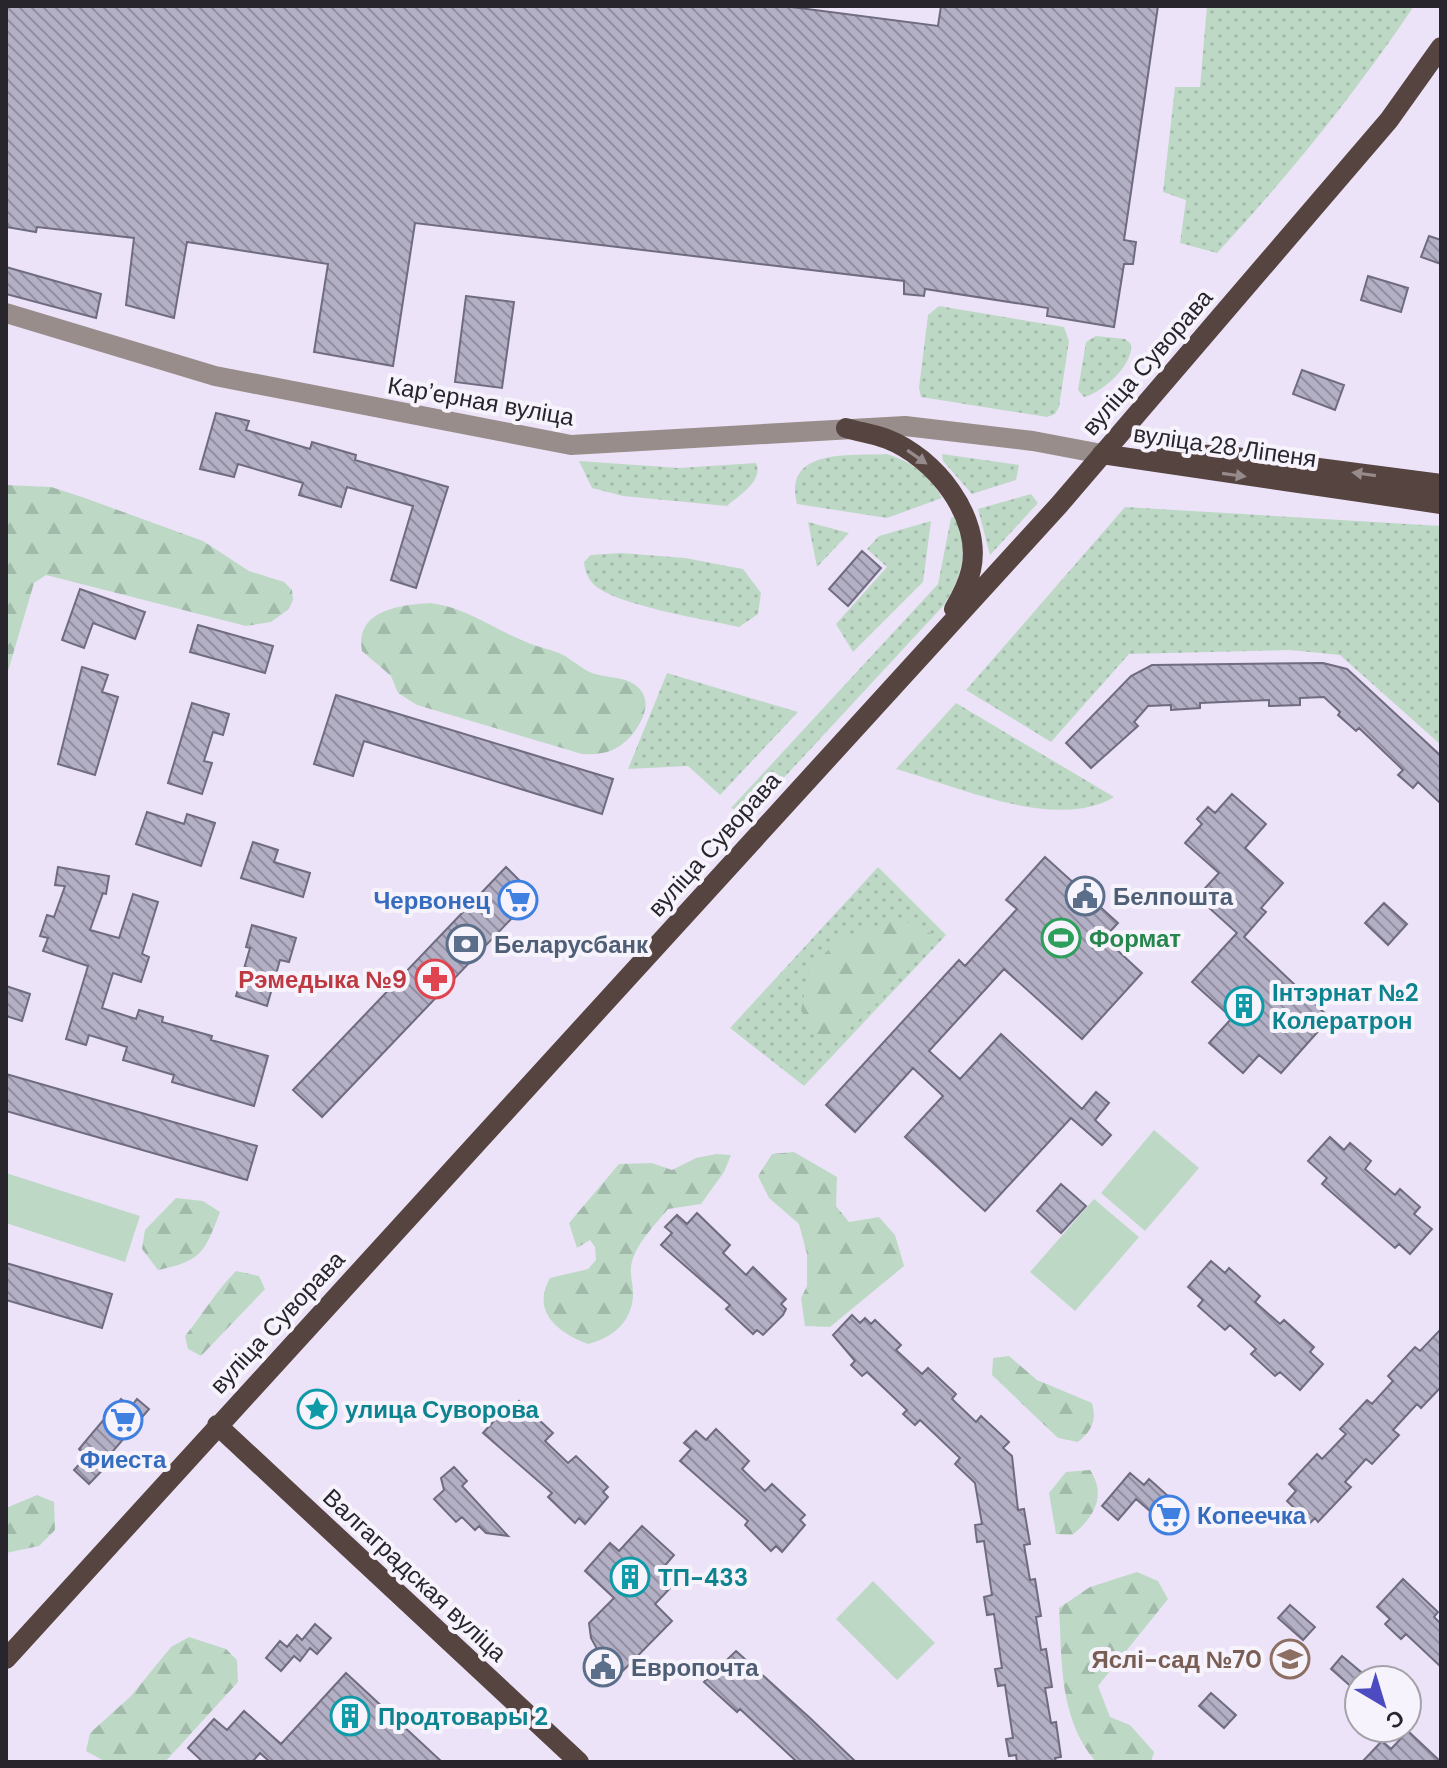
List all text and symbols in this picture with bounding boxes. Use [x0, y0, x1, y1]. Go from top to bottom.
street label: вуліца Суворава [1075, 282, 1220, 442]
street label: Карʼерная вуліца [385, 369, 577, 433]
street label: вуліца 28 Ліпеня [1131, 418, 1319, 474]
one-way arrow [906, 449, 928, 465]
one-way arrow [1351, 467, 1376, 480]
one-way arrow [1222, 469, 1247, 482]
street label: вуліца Суворава [641, 765, 788, 923]
public building icon: Белпошта [1064, 875, 1106, 917]
supermarket icon: Червонец [497, 879, 539, 921]
place label: Белпошта [1113, 881, 1234, 912]
place label: Червонец [373, 885, 490, 916]
sports icon: Формат [1040, 917, 1082, 959]
bank icon: Беларусбанк [445, 923, 487, 965]
place label: Формат [1089, 923, 1181, 954]
place label: Беларусбанк [494, 929, 649, 960]
pharmacy icon: Рэмедыка №9 [414, 958, 456, 1000]
place label: Рэмедыка №9 [238, 964, 407, 995]
place label: Інтэрнат №2 Колератрон [1272, 977, 1419, 1036]
building icon: Інтэрнат №2 Колератрон [1223, 985, 1265, 1027]
street label: вуліца Суворава [203, 1244, 352, 1400]
place icon: улица Суворова [296, 1388, 338, 1430]
place label: улица Суворова [345, 1394, 540, 1425]
supermarket icon: Фиеста [102, 1399, 144, 1441]
place label: Фиеста [80, 1444, 167, 1475]
street label: Валгаградская вуліца [317, 1482, 514, 1669]
supermarket icon: Копеечка [1148, 1494, 1190, 1536]
place label: Копеечка [1197, 1500, 1307, 1531]
building icon: ТП-433 [609, 1556, 651, 1598]
place label: ТП-433 [658, 1562, 748, 1593]
school or university icon: Яслі-сад №70 [1269, 1638, 1311, 1680]
place label: Яслі-сад №70 [1091, 1644, 1262, 1675]
public building icon: Европочта [582, 1646, 624, 1688]
place label: Европочта [631, 1652, 759, 1683]
north arrow [1343, 1664, 1423, 1744]
building icon: Продтовары 2 [329, 1695, 371, 1737]
place label: Продтовары 2 [378, 1701, 548, 1732]
text: С [1380, 1703, 1410, 1736]

